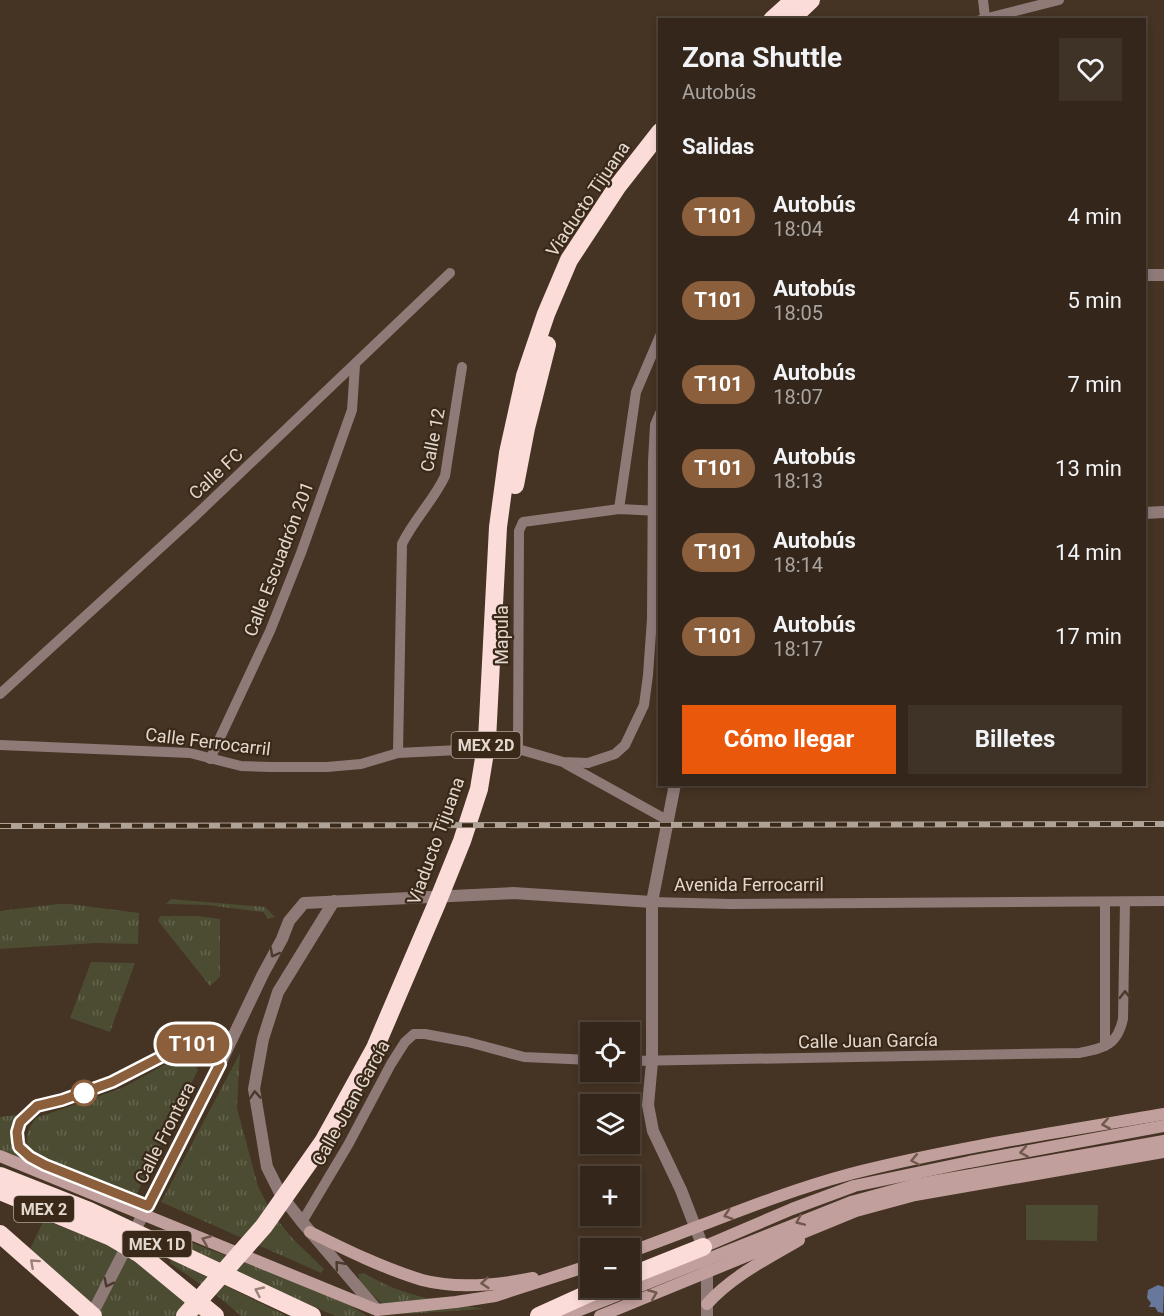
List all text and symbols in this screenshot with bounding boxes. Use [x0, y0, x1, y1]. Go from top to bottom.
button: heart [1059, 38, 1122, 101]
text: Zona Shuttle [682, 41, 842, 74]
text: Autobús [682, 80, 756, 104]
text: Salidas [682, 134, 754, 159]
street label: Viaducto Tijuana [541, 137, 634, 260]
text: Autobús [773, 192, 856, 217]
text: T101 [694, 204, 743, 228]
text: 4 min [1067, 204, 1122, 229]
text: 18:04 [773, 217, 823, 241]
text: Autobús [773, 276, 856, 301]
text: T101 [694, 288, 743, 312]
text: 5 min [1067, 288, 1122, 313]
text: 18:05 [773, 301, 823, 325]
text: Autobús [773, 360, 856, 385]
text: T101 [694, 372, 743, 396]
text: 7 min [1067, 372, 1122, 397]
text: 18:07 [773, 385, 823, 409]
street label: Calle 12 [416, 406, 449, 474]
street label: Calle FC [184, 443, 247, 504]
text: Autobús [773, 444, 856, 469]
text: T101 [694, 456, 743, 480]
text: 13 min [1055, 456, 1122, 481]
text: 18:13 [773, 469, 823, 493]
street label: Calle Escuadrón 201 [239, 478, 318, 639]
text: Autobús [773, 528, 856, 553]
text: T101 [694, 540, 743, 564]
text: 14 min [1055, 540, 1122, 565]
text: 18:14 [773, 553, 823, 577]
street label: Mapula [491, 605, 512, 665]
text: Autobús [773, 612, 856, 637]
text: T101 [694, 624, 743, 648]
text: 17 min [1055, 624, 1122, 649]
text: 18:17 [773, 637, 823, 661]
button: Cómo llegar [682, 705, 896, 774]
button: Billetes [908, 705, 1122, 774]
street label: Calle Ferrocarril [144, 723, 272, 760]
road number: MEX 2D [452, 732, 520, 758]
street label: Viaducto Tijuana [403, 774, 468, 907]
street label: Avenida Ferrocarril [674, 874, 824, 895]
one-way arrow [270, 947, 281, 957]
one-way arrow [1119, 991, 1131, 1000]
map controls [580, 1022, 640, 1298]
button: locate [580, 1022, 640, 1082]
line badge: T101 [151, 1024, 235, 1064]
street label: Calle Juan García [798, 1029, 938, 1052]
text: T101 [168, 1032, 218, 1056]
street label: Calle Juan García [307, 1036, 394, 1169]
street label: Calle Frontera [130, 1079, 199, 1187]
unlabelled marker [71, 1080, 97, 1106]
one-way arrow [249, 1091, 262, 1100]
button: layers [580, 1094, 640, 1154]
one-way arrow [1102, 1117, 1112, 1130]
one-way arrow [1019, 1145, 1029, 1157]
one-way arrow [910, 1152, 920, 1165]
button: + [580, 1166, 640, 1226]
road number: MEX 2 [14, 1196, 74, 1222]
one-way arrow [723, 1207, 734, 1220]
one-way arrow [796, 1214, 807, 1226]
road number: MEX 1D [122, 1231, 192, 1257]
one-way arrow [201, 1235, 212, 1247]
button: − [580, 1238, 640, 1298]
one-way arrow [30, 1259, 41, 1270]
one-way arrow [335, 1261, 346, 1272]
one-way arrow [104, 1276, 116, 1287]
one-way arrow [480, 1276, 489, 1289]
one-way arrow [255, 1287, 266, 1299]
one-way arrow [647, 1289, 658, 1301]

